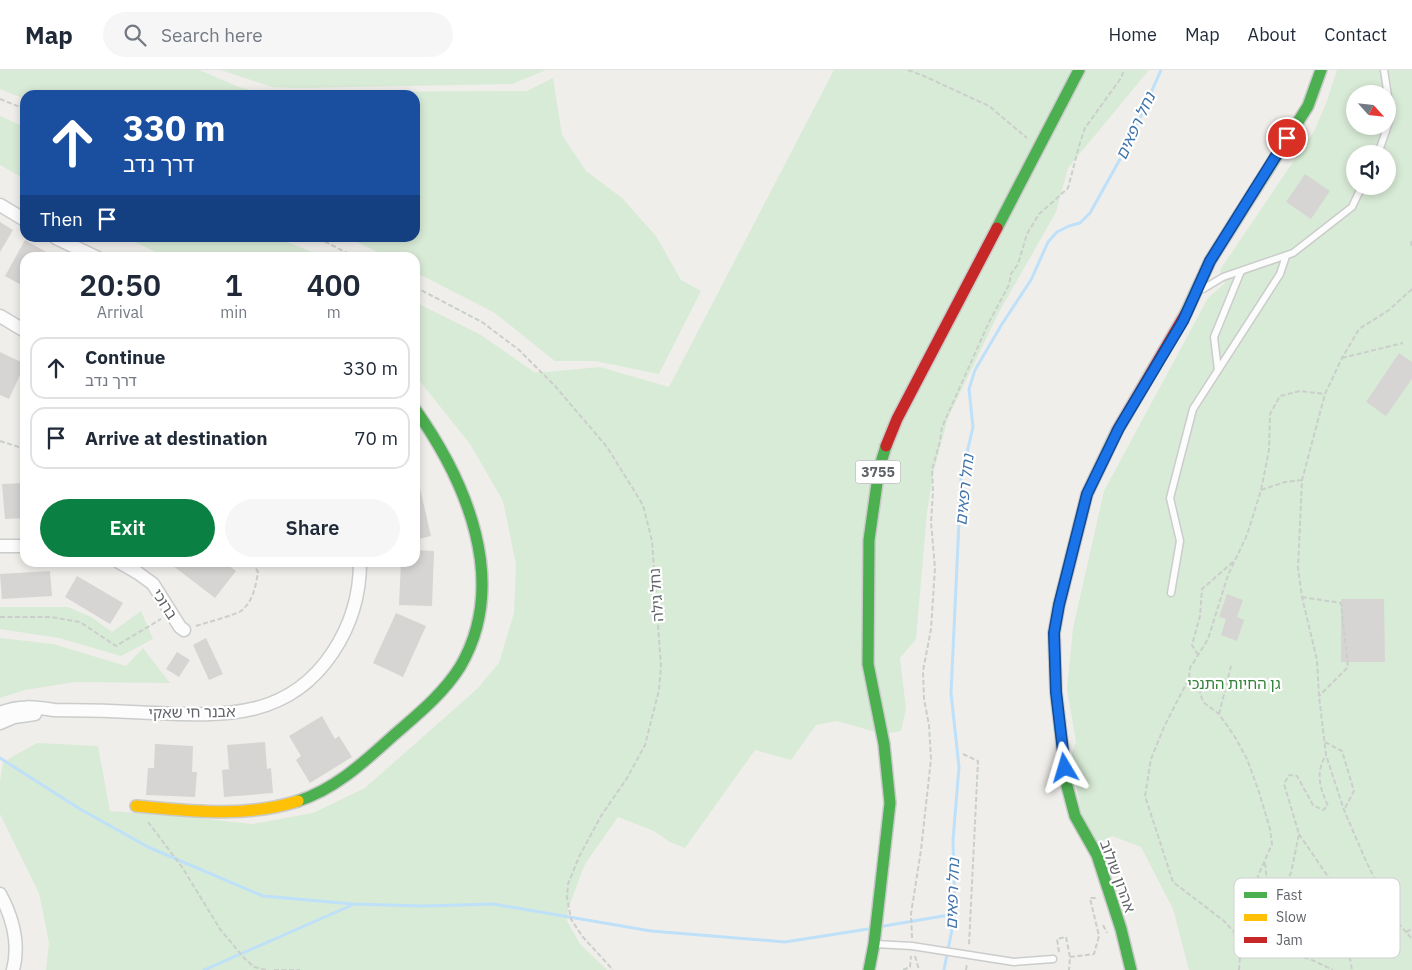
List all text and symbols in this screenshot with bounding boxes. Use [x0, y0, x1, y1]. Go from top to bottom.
search box [103, 12, 453, 57]
text: Map [25, 19, 73, 51]
icon: search [121, 21, 149, 49]
text: Search here [161, 23, 263, 47]
text: Home [1109, 23, 1157, 46]
text: Map [1185, 23, 1220, 46]
text: About [1248, 23, 1296, 46]
text: Contact [1324, 23, 1387, 46]
north arrow [1346, 85, 1396, 135]
map controls [1346, 85, 1396, 195]
water label: נחל רפאים [1111, 89, 1160, 163]
text: 330 m [123, 105, 226, 151]
icon: ahead [40, 110, 105, 175]
pin [1266, 117, 1308, 159]
icon: arrive [1273, 124, 1301, 152]
button: sound [1346, 145, 1396, 195]
text: דרך נדב [123, 149, 194, 178]
icon: arrive [93, 205, 121, 233]
text: Then [40, 207, 83, 231]
text: 20:50 [79, 265, 161, 304]
text: 1 [225, 265, 243, 304]
text: 400 [307, 265, 361, 304]
text: Arrival [97, 302, 143, 322]
text: min [220, 302, 247, 322]
text: m [327, 302, 341, 322]
text: Continue [85, 345, 165, 369]
icon: ahead [42, 354, 70, 382]
text: 330 m [343, 356, 398, 380]
text: דרך נדב [85, 370, 137, 390]
icon: arrive [42, 424, 70, 452]
text: Arrive at destination [85, 426, 268, 450]
text: 70 m [354, 426, 398, 450]
water label: נחל רפאים [950, 452, 978, 527]
road number: 3755 [856, 461, 900, 484]
button: Exit [40, 499, 215, 557]
button: Share [225, 499, 400, 557]
street label: נחל גילה [645, 568, 667, 622]
street label: ברוכי [148, 585, 182, 623]
park label: גן החיות התנכי [1187, 674, 1281, 693]
street label: אבנר חי שאקי [148, 702, 236, 722]
position arrow [1038, 741, 1090, 793]
street label: אהרון שולוב [1096, 837, 1140, 915]
water label: נחל רפאים [941, 857, 963, 930]
legend [1234, 878, 1400, 958]
text: Fast [1276, 886, 1302, 904]
text: Slow [1276, 908, 1307, 926]
text: Jam [1276, 931, 1303, 949]

